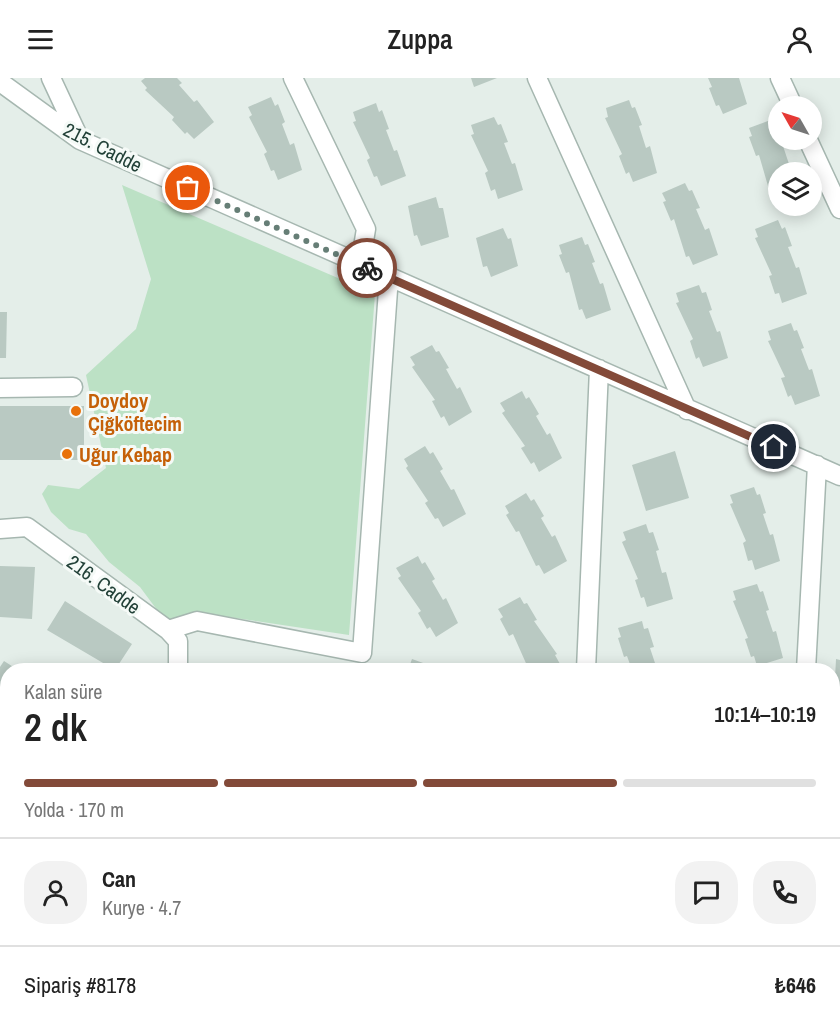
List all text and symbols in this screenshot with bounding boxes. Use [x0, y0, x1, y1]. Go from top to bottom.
text: Zuppa [387, 21, 453, 57]
icon: menu [24, 23, 57, 56]
icon: person [783, 23, 816, 56]
north arrow [768, 96, 822, 150]
map controls [768, 96, 822, 216]
street label: 215. Cadde [59, 116, 147, 178]
pin [162, 162, 213, 213]
button: layers [768, 162, 822, 216]
icon: bag [171, 171, 204, 204]
courier [337, 238, 397, 298]
icon: bike [351, 252, 384, 285]
place label: Doydoy Çiğköftecim [88, 387, 182, 437]
marker: Doydoy Çiğköftecim [69, 404, 83, 418]
pin [748, 421, 799, 472]
icon: home [757, 430, 790, 463]
place label: Uğur Kebap [79, 441, 172, 468]
marker: Uğur Kebap [60, 447, 74, 461]
street label: 216. Cadde [62, 548, 146, 620]
text: Kalan süre [24, 678, 102, 705]
text: 10:14–10:19 [714, 699, 816, 729]
text: 2 dk [24, 701, 87, 753]
text: Yolda · 170 m [24, 796, 124, 823]
button: person [24, 861, 87, 924]
button: chat [675, 861, 738, 924]
button: phone [753, 861, 816, 924]
text: Can [102, 864, 136, 894]
text: Kurye · 4.7 [102, 894, 181, 921]
text: Sipariş #8178 [24, 970, 136, 1000]
text: ₺646 [775, 970, 816, 1000]

